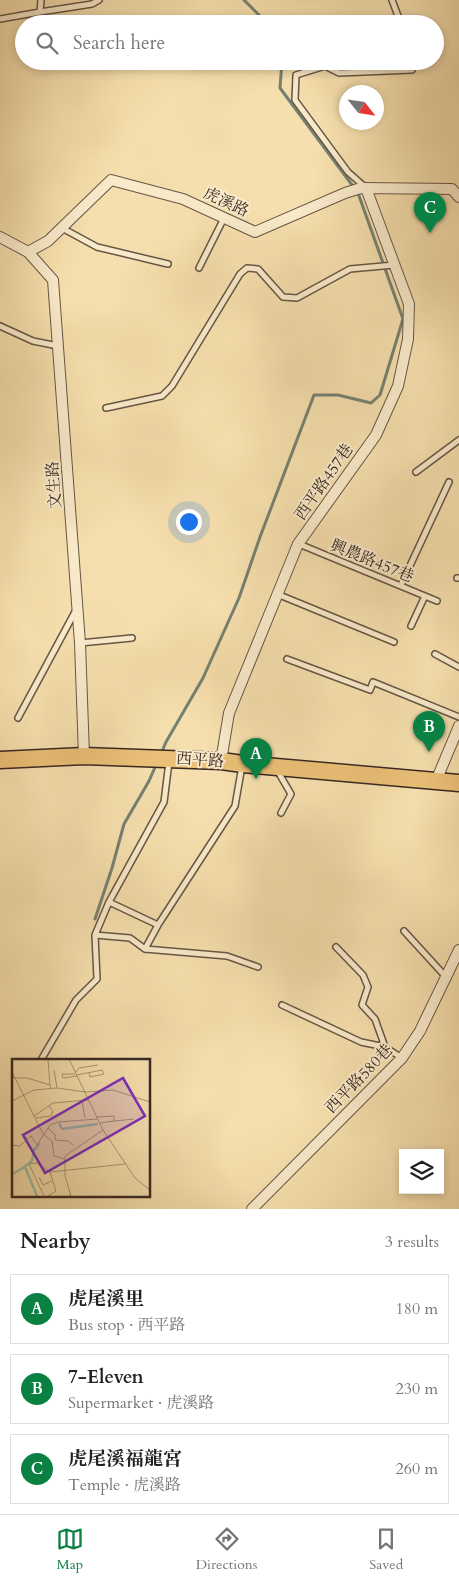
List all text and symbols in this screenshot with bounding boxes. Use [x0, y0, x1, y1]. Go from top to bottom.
search box [15, 15, 444, 70]
icon: search [33, 29, 61, 57]
text: Search here [73, 30, 165, 56]
north arrow [339, 85, 384, 130]
street label: 虎溪路 [200, 182, 252, 222]
pin: C [414, 192, 446, 233]
street label: 西平路457巷 [290, 439, 358, 525]
street label: 文生路 [41, 460, 67, 510]
your location [176, 509, 202, 535]
street label: 興農路457巷 [327, 534, 417, 588]
pin: B [413, 711, 445, 752]
pin: A [240, 738, 272, 779]
street label: 西平路 [175, 747, 225, 773]
street label: 西平路580巷 [320, 1039, 398, 1119]
inset map [12, 1059, 150, 1196]
map controls [399, 1149, 444, 1194]
button: layers [399, 1149, 444, 1194]
text: Nearby [20, 1227, 91, 1256]
text: 3 results [385, 1231, 439, 1253]
text: 虎尾溪里 [68, 1286, 144, 1312]
text: A [31, 1298, 43, 1320]
text: 180 m [396, 1298, 438, 1320]
text: Bus stop · 西平路 [68, 1314, 186, 1336]
text: 7-Eleven [68, 1364, 144, 1390]
text: B [31, 1378, 43, 1400]
text: 230 m [396, 1378, 438, 1400]
text: Supermarket · 虎溪路 [68, 1392, 214, 1414]
text: 虎尾溪福龍宮 [68, 1446, 182, 1472]
text: C [31, 1458, 43, 1480]
text: 260 m [396, 1458, 438, 1480]
text: Temple · 虎溪路 [68, 1474, 181, 1496]
tab: Map [56, 1525, 84, 1574]
tab: Directions [196, 1525, 257, 1574]
tab: Saved [369, 1525, 403, 1574]

